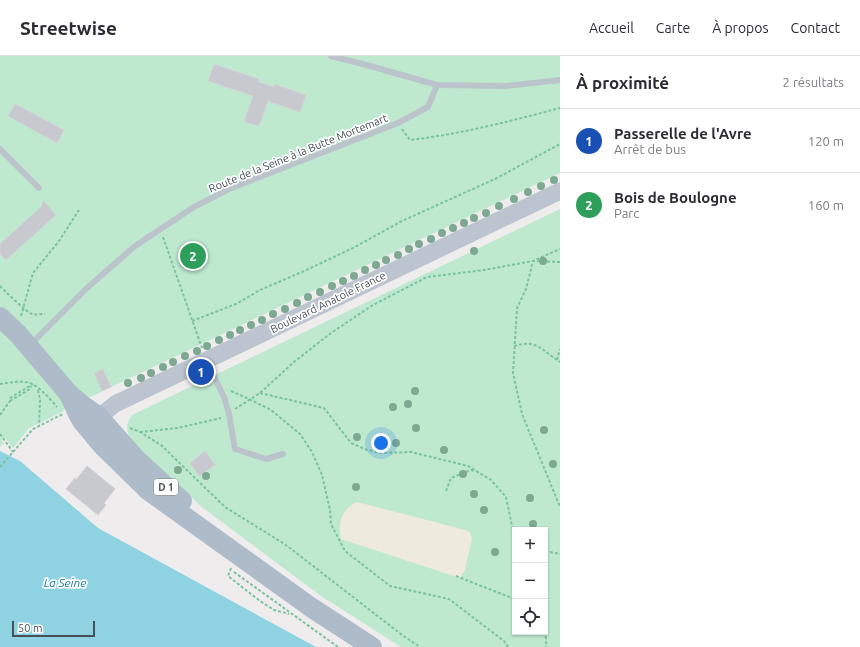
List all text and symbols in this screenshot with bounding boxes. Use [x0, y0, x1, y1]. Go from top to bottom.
text: Streetwise [20, 17, 117, 39]
text: Accueil [589, 20, 634, 36]
text: Carte [656, 20, 690, 36]
text: À propos [712, 20, 769, 36]
text: Contact [791, 20, 840, 36]
text: À proximité [576, 73, 669, 92]
text: 2 résultats [783, 75, 844, 89]
street label: Route de la Seine à la Butte Mortemart [207, 111, 390, 194]
text: Passerelle de l'Avre [614, 125, 752, 142]
text: 1 [585, 134, 593, 148]
text: 120 m [808, 134, 844, 148]
text: Arrêt de bus [614, 142, 686, 156]
text: Bois de Boulogne [614, 189, 737, 206]
text: 2 [585, 198, 593, 212]
text: 160 m [808, 198, 844, 212]
text: Parc [614, 206, 639, 220]
pin: 2 [180, 241, 206, 271]
street label: Boulevard Anatole France [268, 269, 388, 335]
pin: 1 [188, 357, 214, 387]
your location [371, 433, 391, 453]
road number: D 1 [154, 479, 178, 495]
map controls [512, 527, 548, 635]
button: + [512, 527, 548, 563]
button: − [512, 563, 548, 599]
water label: La Seine [44, 576, 86, 589]
button: locate [512, 599, 548, 635]
scale bar [12, 619, 95, 638]
text: 50 m [18, 622, 42, 634]

